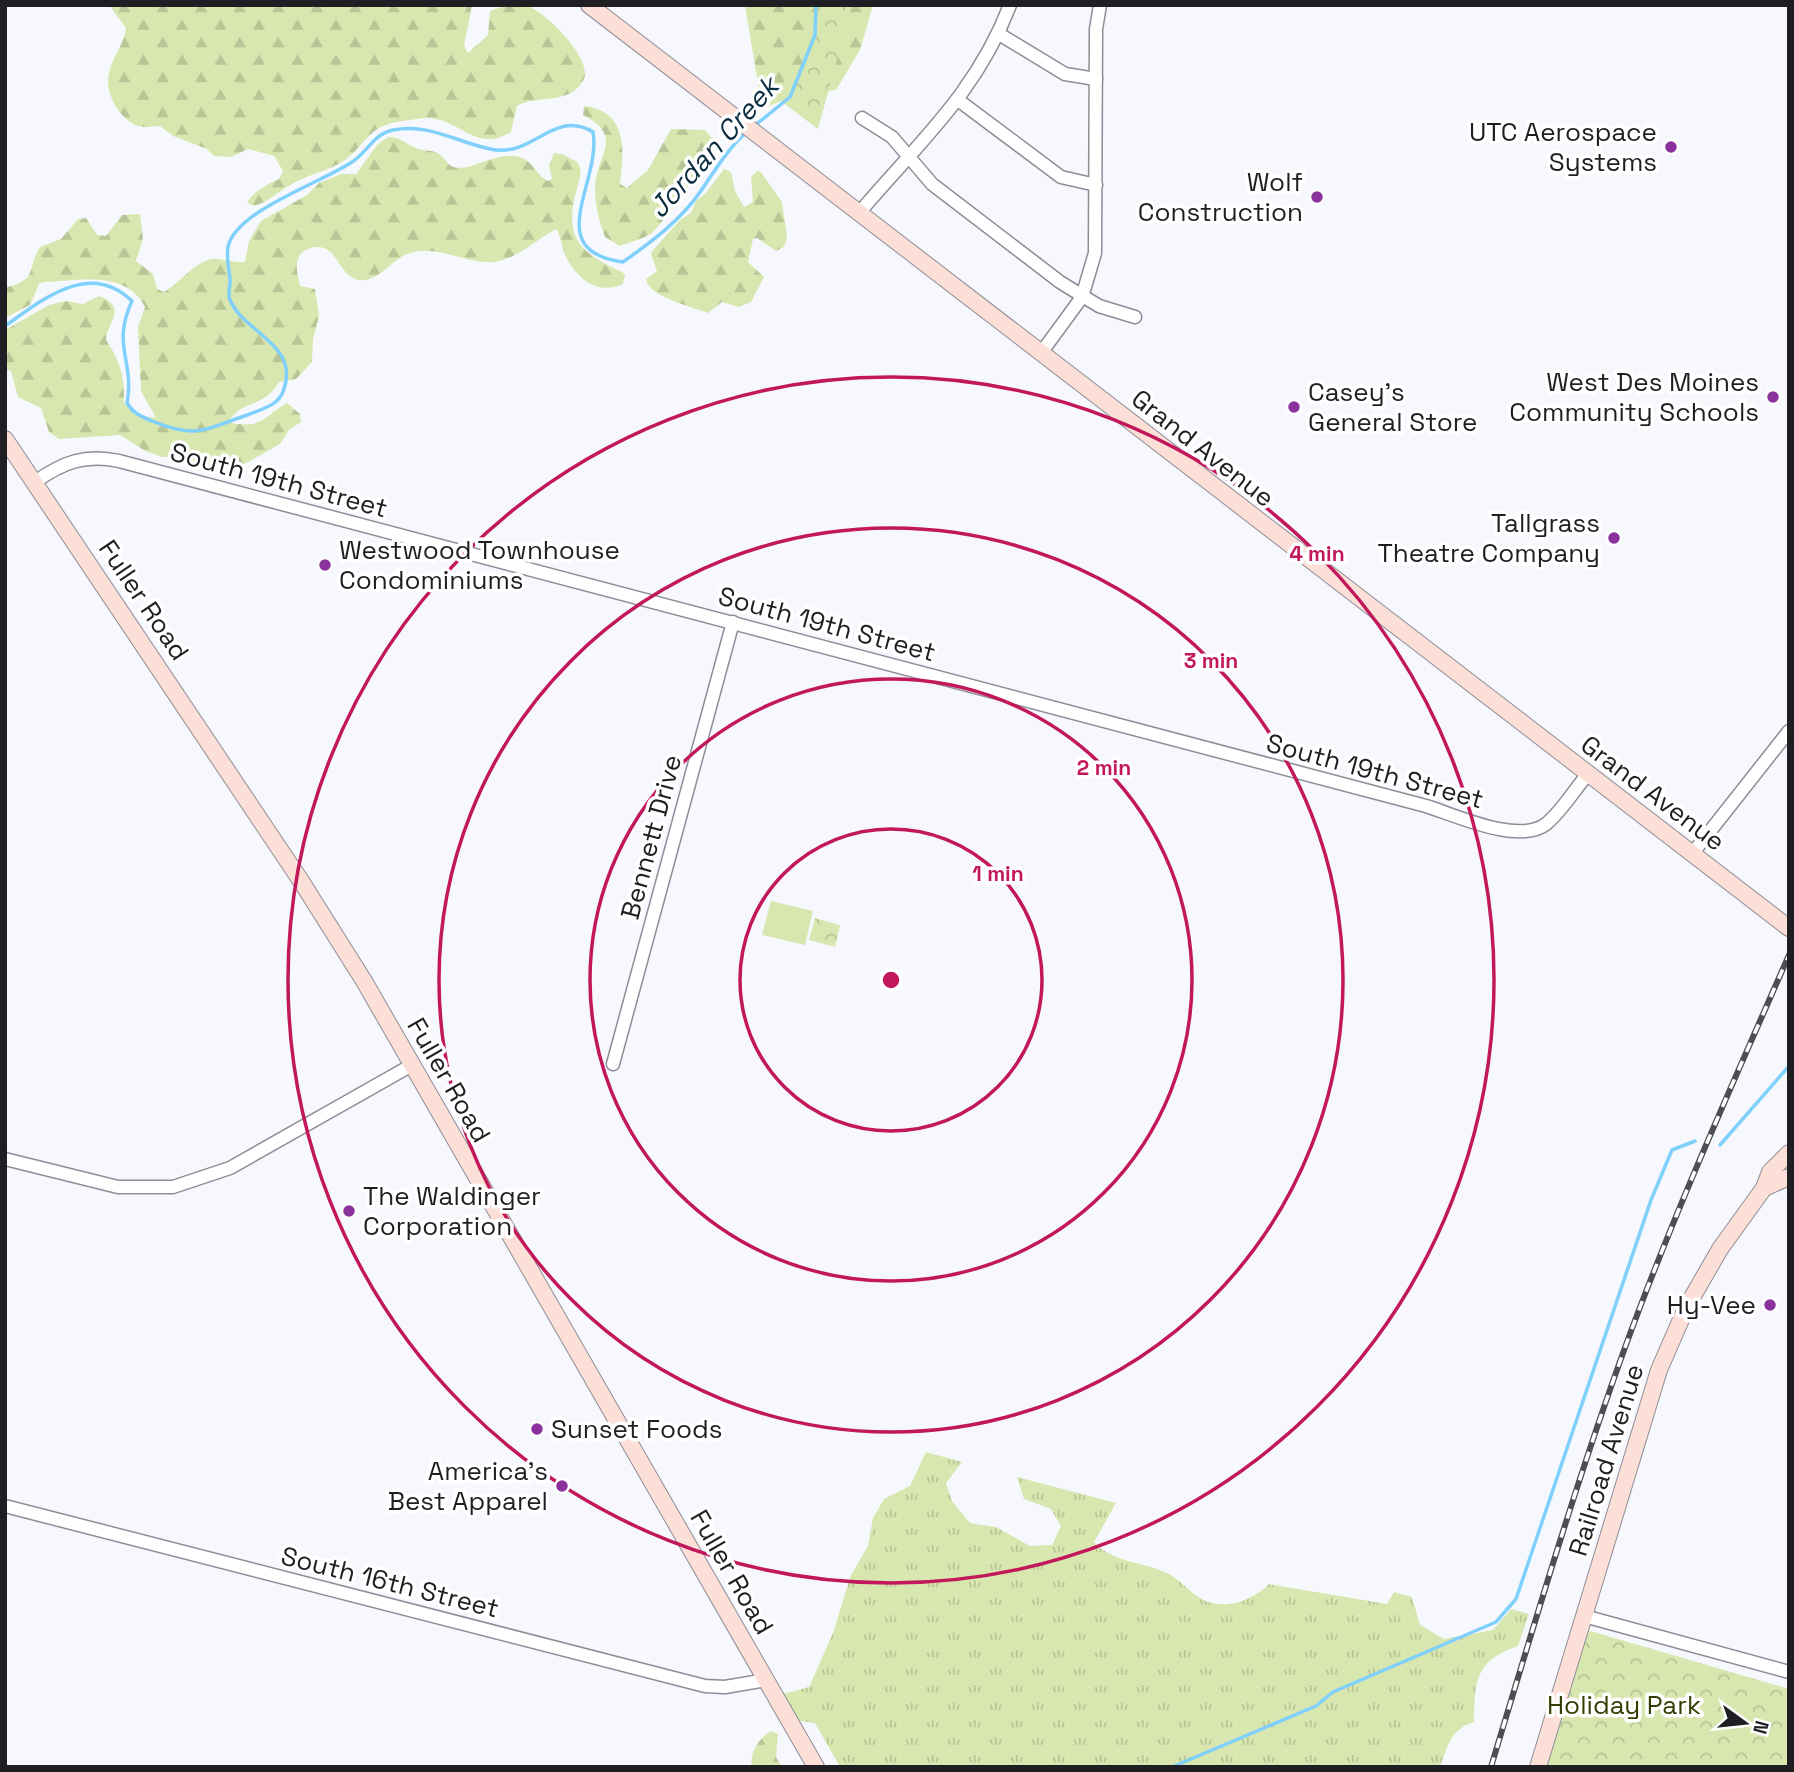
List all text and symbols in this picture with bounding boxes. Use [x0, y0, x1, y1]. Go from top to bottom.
water label: Jordan Creek [640, 67, 788, 225]
place label: UTC Aerospace Systems [1469, 115, 1657, 179]
marker: UTC Aerospace Systems [1663, 139, 1679, 155]
place label: Wolf Construction [1138, 165, 1303, 229]
marker: Wolf Construction [1309, 189, 1325, 205]
place label: West Des Moines Community Schools [1509, 365, 1759, 429]
place label: Casey's General Store [1308, 375, 1477, 439]
street label: Grand Avenue [1125, 382, 1281, 514]
marker: West Des Moines Community Schools [1765, 389, 1781, 405]
marker: Casey's General Store [1286, 399, 1302, 415]
street label: South 19th Street [167, 435, 391, 525]
place label: Tallgrass Theatre Company [1377, 506, 1600, 570]
marker: Tallgrass Theatre Company [1606, 530, 1622, 546]
street label: Fuller Road [91, 533, 197, 667]
place label: Westwood Townhouse Condominiums [339, 533, 620, 597]
text: 4 min [1289, 540, 1345, 567]
marker: Westwood Townhouse Condominiums [317, 557, 333, 573]
street label: South 19th Street [715, 579, 939, 669]
text: 3 min [1184, 647, 1238, 674]
street label: South 19th Street [1263, 726, 1487, 816]
street label: Grand Avenue [1574, 728, 1732, 858]
street label: Bennett Drive [613, 751, 689, 923]
text: 2 min [1077, 754, 1131, 781]
text: 1 min [972, 860, 1024, 887]
centre of rings [879, 968, 903, 992]
street label: Fuller Road [400, 1012, 498, 1148]
place label: The Waldinger Corporation [363, 1179, 541, 1243]
marker: The Waldinger Corporation [341, 1203, 357, 1219]
place label: Hy-Vee [1667, 1288, 1756, 1322]
marker: Hy-Vee [1762, 1297, 1778, 1313]
street label: Railroad Avenue [1561, 1360, 1651, 1560]
place label: Sunset Foods [551, 1412, 722, 1446]
marker: Sunset Foods [529, 1421, 545, 1437]
place label: America's Best Apparel [388, 1454, 548, 1518]
marker: America's Best Apparel [554, 1478, 570, 1494]
street label: Fuller Road [683, 1504, 781, 1640]
street label: South 16th Street [278, 1538, 502, 1626]
park label: Holiday Park [1547, 1688, 1701, 1722]
north arrow [1710, 1688, 1780, 1758]
text: N [1747, 1718, 1775, 1737]

